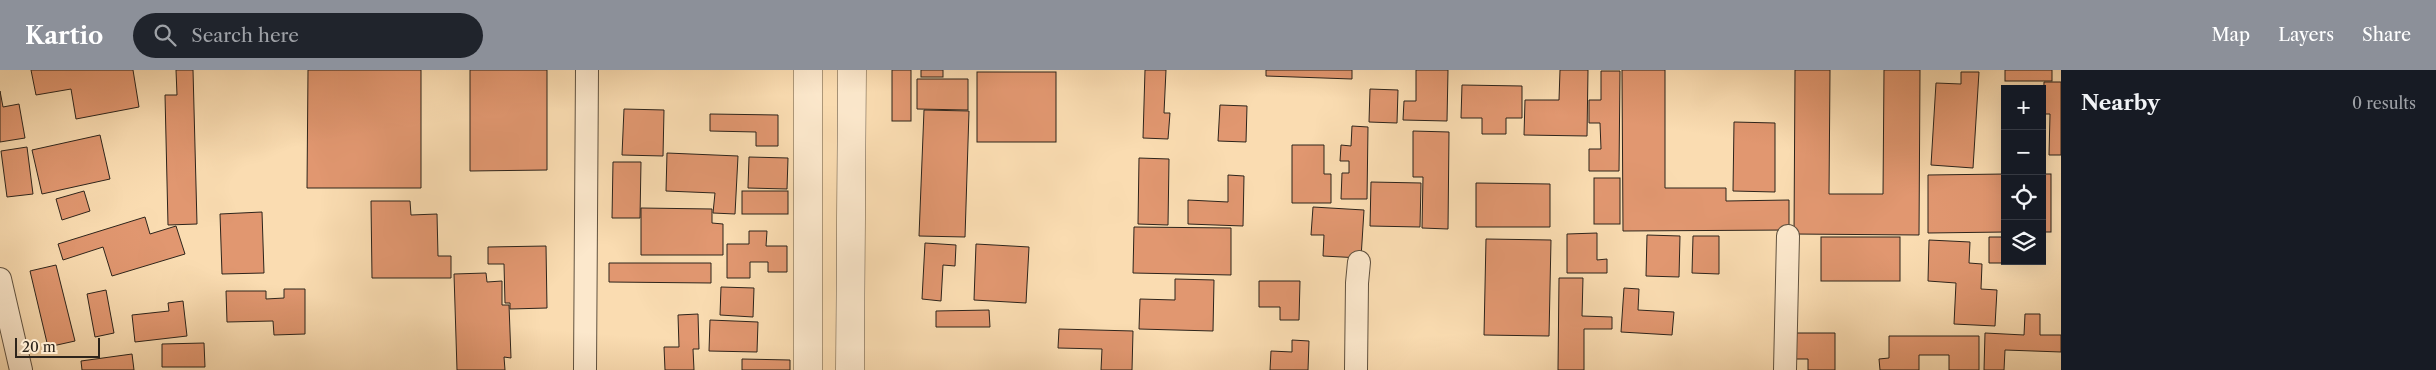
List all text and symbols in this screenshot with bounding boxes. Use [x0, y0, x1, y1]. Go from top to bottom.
search box [133, 13, 483, 58]
text: Kartio [25, 21, 103, 50]
icon: search [151, 21, 179, 49]
text: Search here [191, 24, 299, 47]
text: Map [2212, 24, 2250, 46]
text: Layers [2278, 24, 2334, 46]
text: Share [2362, 24, 2411, 46]
map controls [2001, 85, 2046, 265]
button: + [2001, 85, 2046, 130]
text: Nearby [2081, 90, 2160, 115]
text: 0 results [2352, 93, 2416, 113]
button: − [2001, 130, 2046, 175]
button: locate [2001, 175, 2046, 220]
button: layers [2001, 220, 2046, 265]
scale bar [15, 335, 100, 358]
text: 20 m [22, 338, 56, 356]

